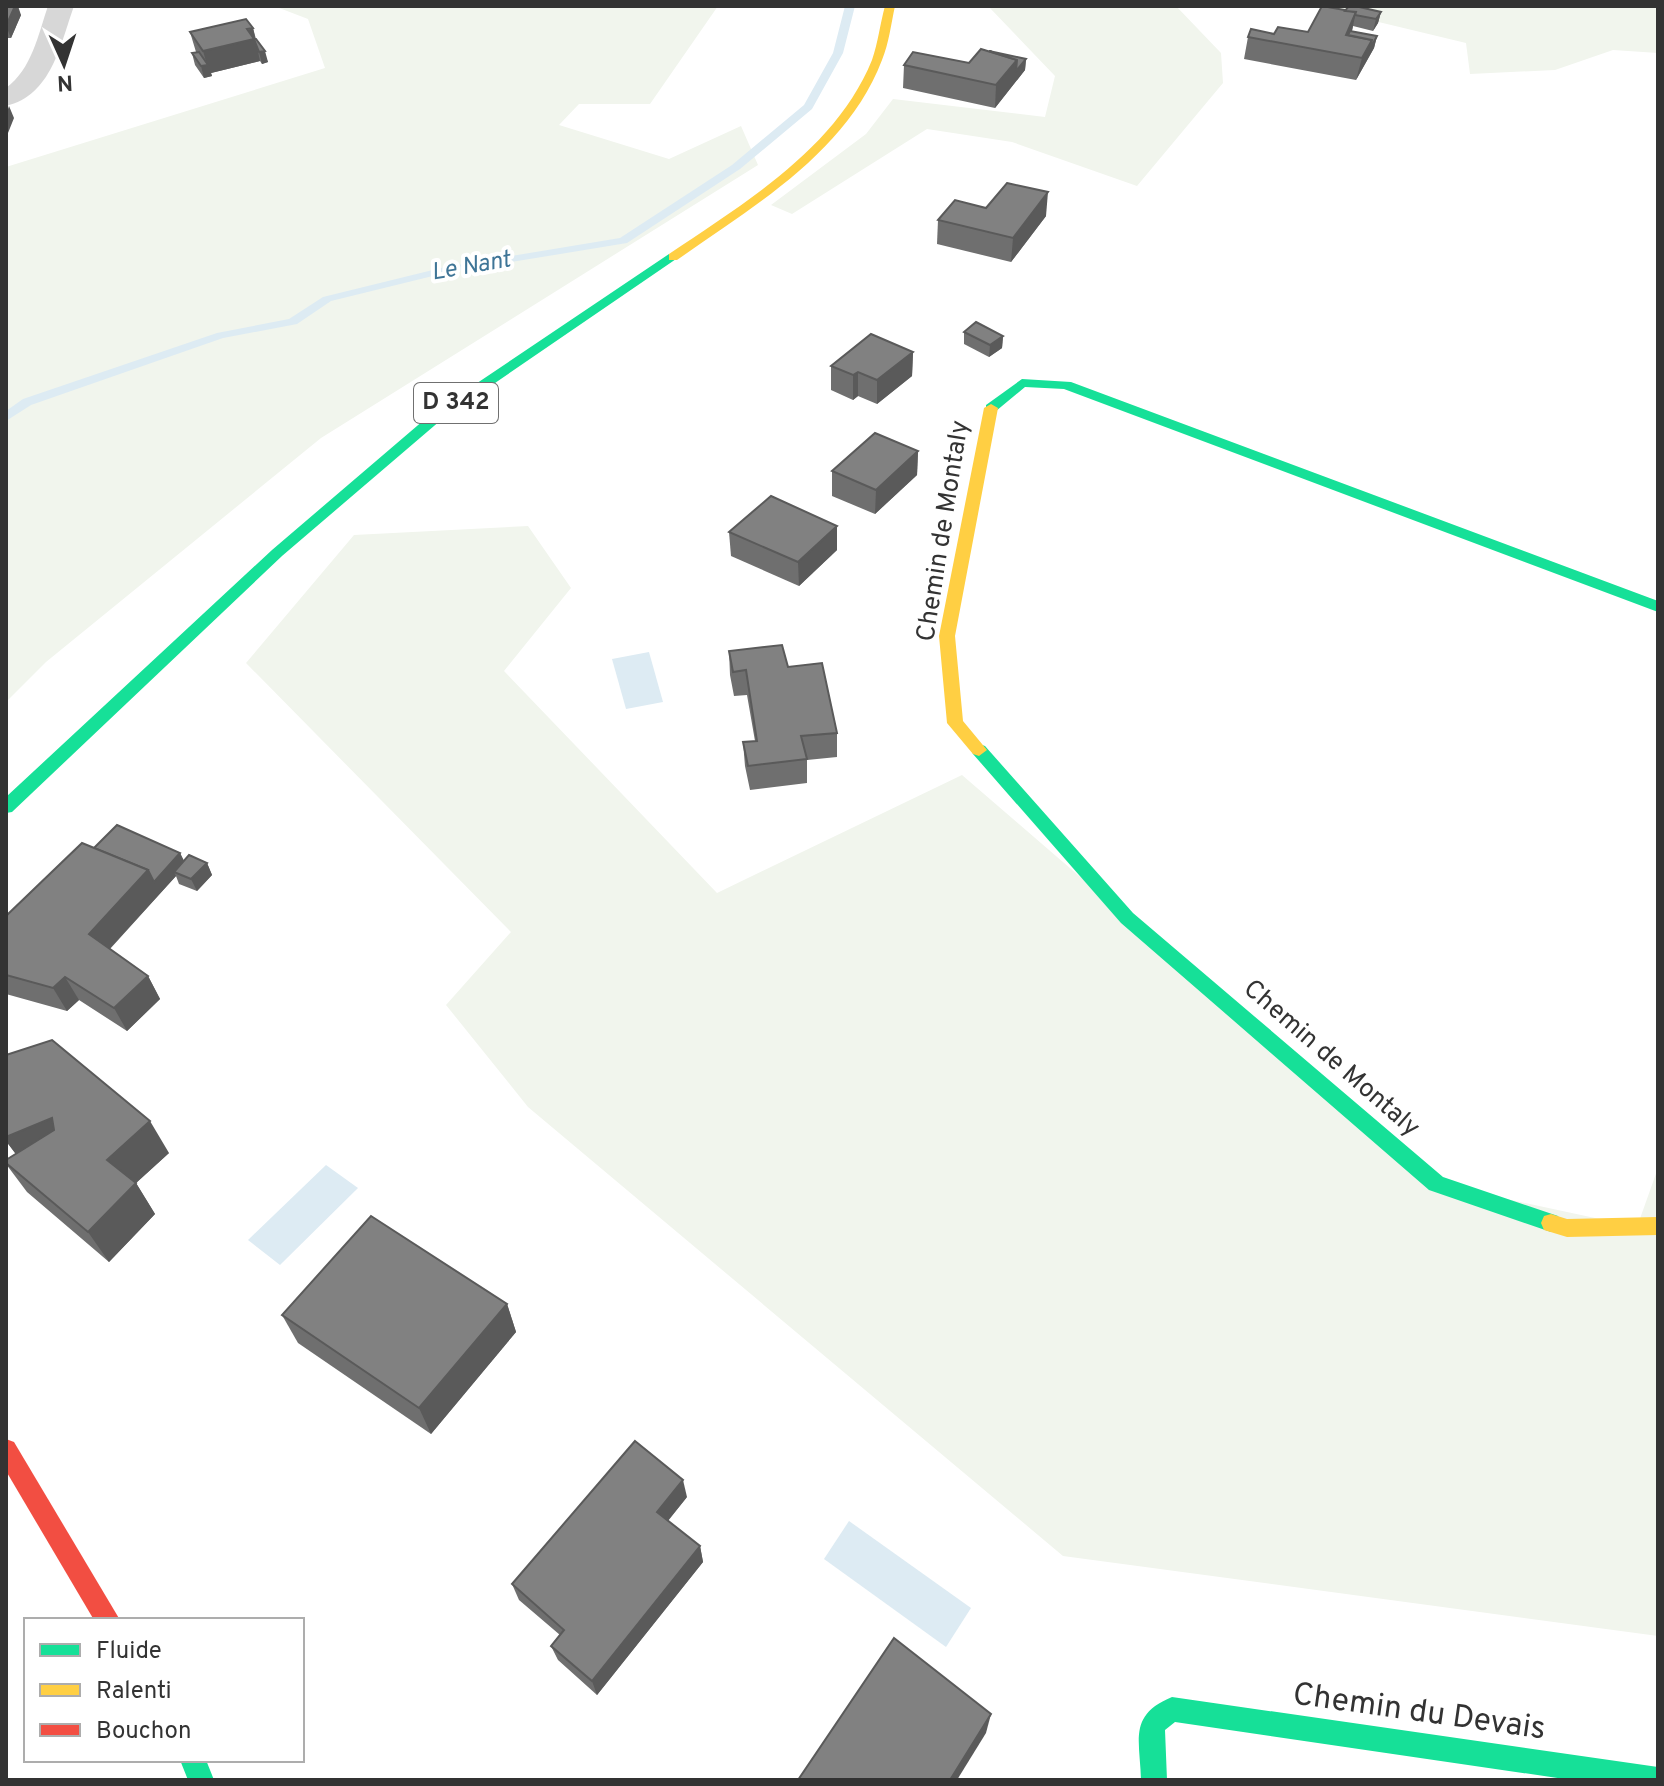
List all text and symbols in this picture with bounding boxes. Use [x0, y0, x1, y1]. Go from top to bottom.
north arrow [24, 24, 104, 104]
text: N [56, 68, 74, 95]
water label: Le Nant [429, 245, 514, 289]
road number: D 342 [414, 383, 498, 423]
street label: Chemin de Montaly [910, 418, 978, 644]
street label: Chemin de Montaly [1236, 973, 1426, 1145]
legend [24, 1618, 304, 1762]
text: Fluide [96, 1637, 162, 1667]
street label: Chemin du Devais [1290, 1675, 1548, 1751]
text: Ralenti [96, 1677, 172, 1707]
text: Bouchon [96, 1717, 191, 1747]

